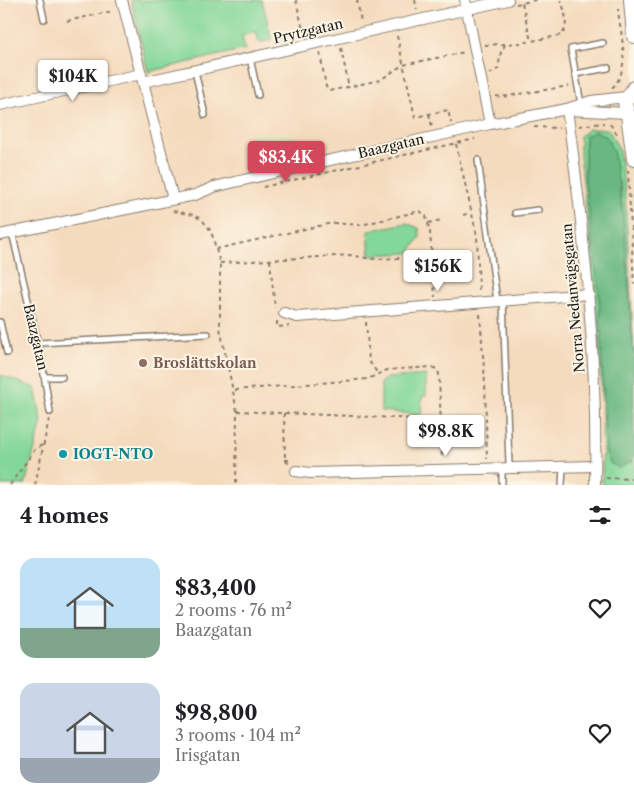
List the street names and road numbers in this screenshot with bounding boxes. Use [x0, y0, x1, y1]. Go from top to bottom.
street label: Prytzgatan [271, 14, 345, 48]
street label: Baazgatan [356, 130, 426, 162]
street label: Norra Nedanvägsgatan [557, 222, 588, 373]
street label: Baazgatan [20, 302, 52, 372]

